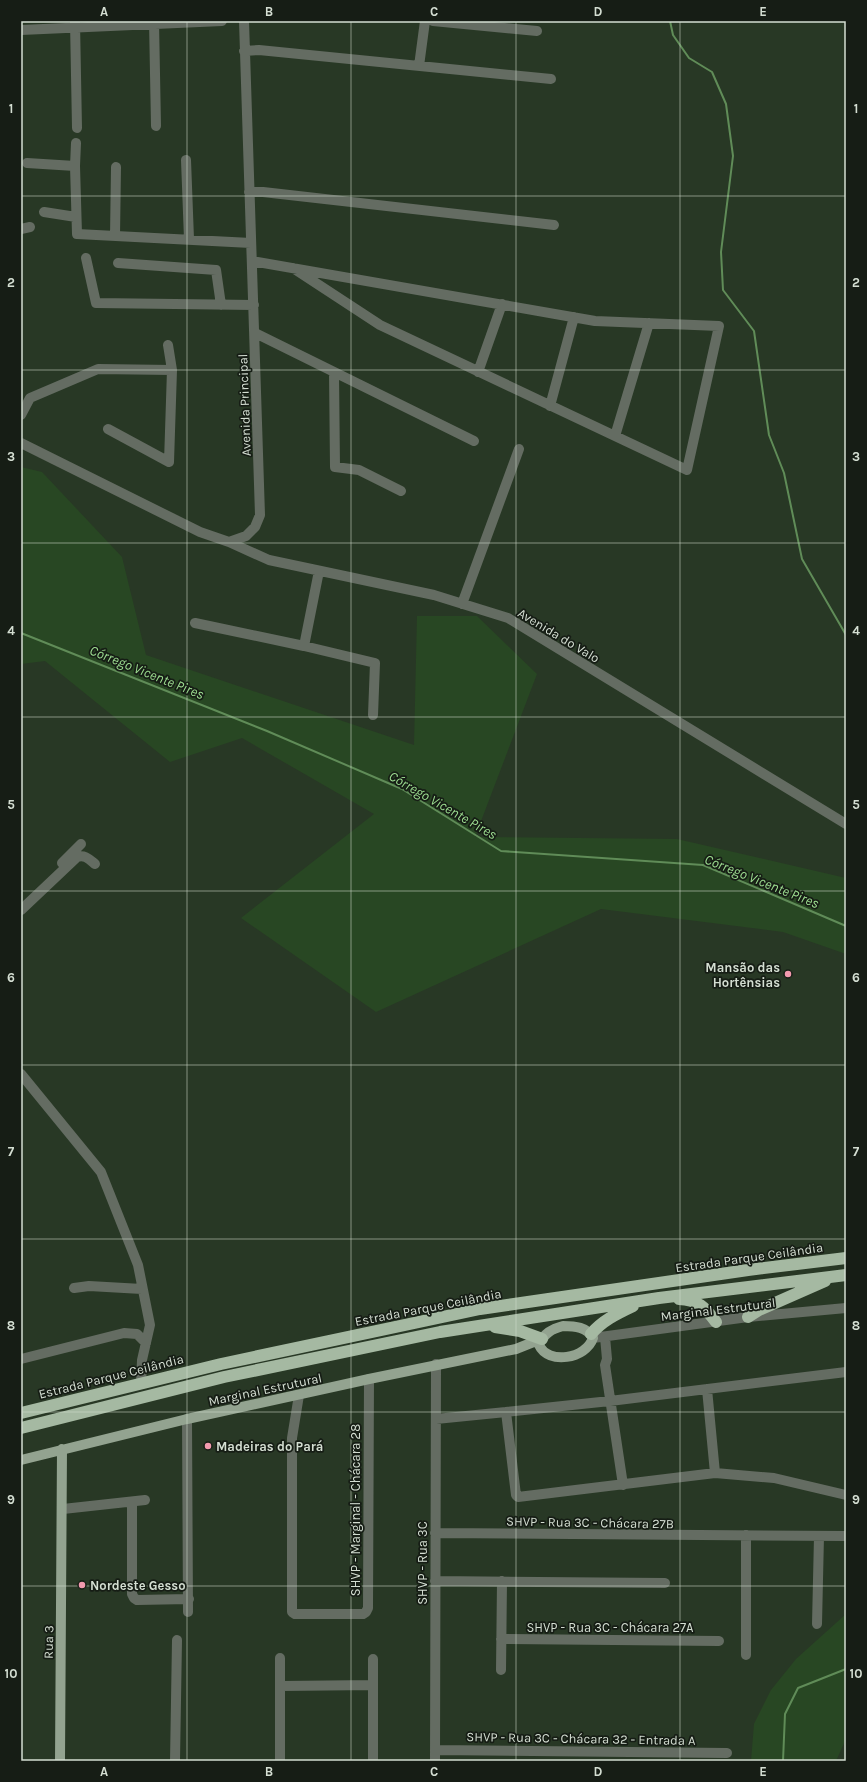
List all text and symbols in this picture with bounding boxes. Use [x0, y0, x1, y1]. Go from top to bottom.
text: A [100, 4, 108, 19]
text: B [265, 4, 273, 19]
text: C [430, 4, 438, 19]
text: D [594, 4, 603, 19]
text: E [759, 4, 767, 19]
text: 1 [9, 101, 13, 116]
text: 1 [854, 101, 858, 116]
text: 2 [7, 275, 15, 290]
text: 2 [852, 275, 860, 290]
street label: Avenida Principal [235, 353, 254, 457]
text: 3 [7, 449, 15, 464]
text: 3 [852, 449, 860, 464]
street label: Avenida do Valo [515, 605, 602, 666]
text: 4 [7, 623, 15, 638]
text: 4 [852, 623, 860, 638]
water label: Córrego Vicente Pires [87, 642, 207, 703]
water label: Córrego Vicente Pires [386, 768, 500, 843]
text: 5 [7, 797, 15, 812]
text: 5 [852, 797, 860, 812]
water label: Córrego Vicente Pires [702, 851, 822, 912]
place label: Mansão das Hortênsias [705, 960, 780, 990]
marker: Mansão das Hortênsias [783, 969, 793, 979]
text: 6 [7, 970, 15, 985]
text: 6 [852, 970, 860, 985]
text: 7 [8, 1144, 15, 1159]
text: 7 [853, 1144, 860, 1159]
street label: Estrada Parque Ceilândia [674, 1240, 824, 1276]
street label: Estrada Parque Ceilândia [354, 1286, 503, 1330]
street label: Marginal Estrutural [660, 1295, 776, 1324]
text: 8 [7, 1318, 15, 1333]
text: 8 [852, 1318, 860, 1333]
street label: Estrada Parque Ceilândia [37, 1351, 185, 1403]
street label: Marginal Estrutural [207, 1370, 323, 1409]
street label: SHVP - Marginal - Chácara 28 [348, 1424, 363, 1596]
place label: Madeiras do Pará [216, 1439, 323, 1454]
marker: Madeiras do Pará [203, 1441, 213, 1451]
text: 9 [7, 1492, 15, 1507]
text: 9 [852, 1492, 860, 1507]
street label: SHVP - Rua 3C - Chácara 27B [506, 1514, 674, 1531]
street label: SHVP - Rua 3C [415, 1521, 430, 1605]
place label: Nordeste Gesso [90, 1578, 186, 1593]
marker: Nordeste Gesso [77, 1580, 87, 1590]
street label: SHVP - Rua 3C - Chácara 27A [526, 1620, 694, 1635]
street label: Rua 3 [41, 1625, 56, 1659]
text: 10 [5, 1666, 17, 1681]
text: 10 [850, 1666, 862, 1681]
street label: SHVP - Rua 3C - Chácara 32 - Entrada A [466, 1729, 696, 1748]
text: A [100, 1764, 108, 1779]
text: B [265, 1764, 273, 1779]
text: C [430, 1764, 438, 1779]
text: D [594, 1764, 603, 1779]
text: E [759, 1764, 767, 1779]

